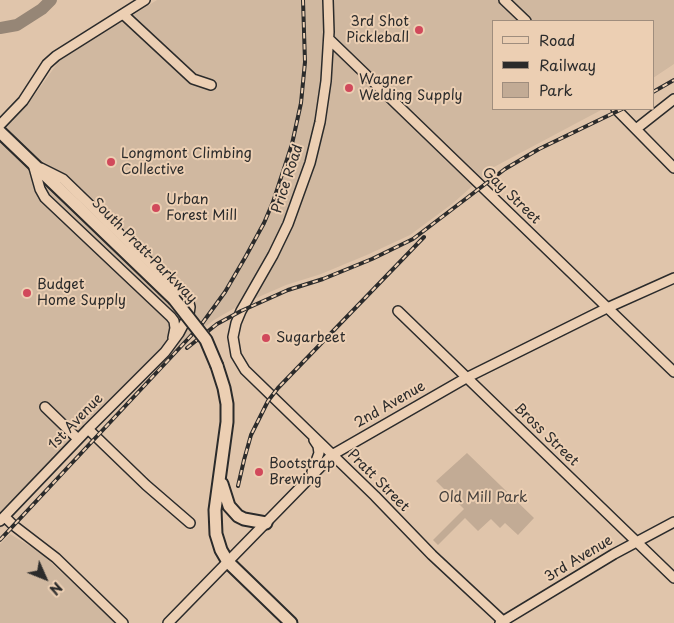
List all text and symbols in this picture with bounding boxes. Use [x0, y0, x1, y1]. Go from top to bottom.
place label: 3rd Shot Pickleball [346, 14, 409, 46]
legend [492, 20, 654, 110]
marker: 3rd Shot Pickleball [413, 24, 425, 36]
text: Road [539, 28, 575, 51]
text: Railway [539, 53, 596, 76]
place label: Wagner Welding Supply [359, 72, 463, 104]
text: Park [539, 78, 573, 101]
marker: Wagner Welding Supply [343, 82, 355, 94]
street label: Price Road [269, 142, 307, 216]
place label: Longmont Climbing Collective [121, 146, 252, 178]
marker: Longmont Climbing Collective [105, 156, 117, 168]
street label: Gay Street [478, 164, 544, 228]
place label: Urban Forest Mill [166, 192, 237, 224]
street label: South Pratt Parkway [88, 195, 200, 307]
marker: Urban Forest Mill [150, 202, 162, 214]
place label: Budget Home Supply [37, 277, 126, 310]
marker: Budget Home Supply [21, 287, 33, 299]
place label: Sugarbeet [276, 330, 345, 346]
marker: Sugarbeet [260, 332, 272, 344]
street label: 2nd Avenue [352, 378, 428, 432]
street label: 1st Avenue [45, 391, 107, 453]
street label: Bross Street [510, 400, 582, 470]
street label: Pratt Street [343, 446, 413, 516]
place label: Bootstrap Brewing [269, 456, 335, 488]
marker: Bootstrap Brewing [253, 466, 265, 478]
park label: Old Mill Park [439, 490, 527, 506]
street label: 3rd Avenue [542, 532, 616, 586]
north arrow [20, 553, 70, 603]
text: N [45, 577, 68, 600]

